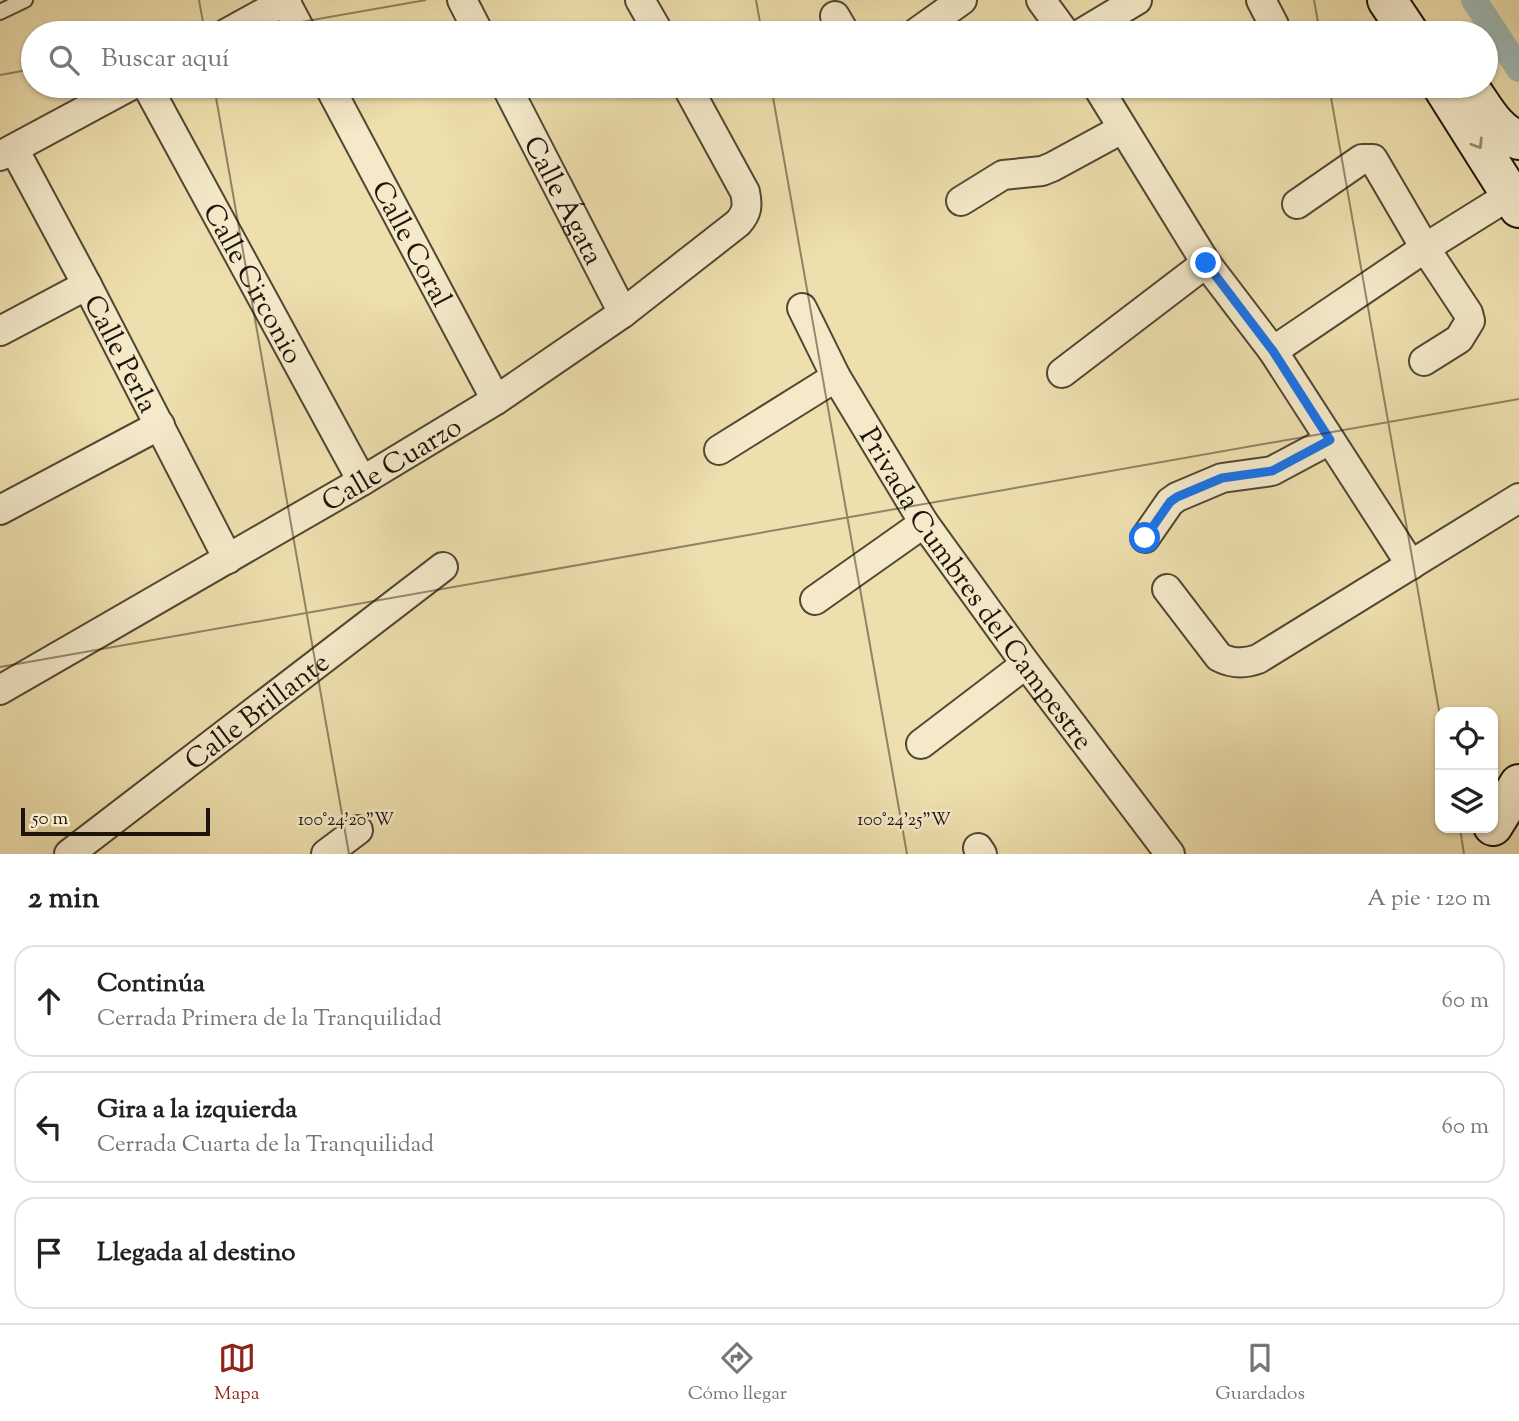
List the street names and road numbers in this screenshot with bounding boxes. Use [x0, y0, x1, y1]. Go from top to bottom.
street label: Calle Ágata [512, 130, 612, 273]
street label: Calle Coral [360, 174, 460, 315]
street label: Calle Circonio [191, 197, 311, 372]
street label: Calle Perla [72, 288, 167, 421]
street label: Calle Cuarzo [315, 408, 470, 523]
street label: Privada Cumbres del Campestre [848, 421, 1101, 760]
street label: Calle Brillante [177, 644, 339, 781]

